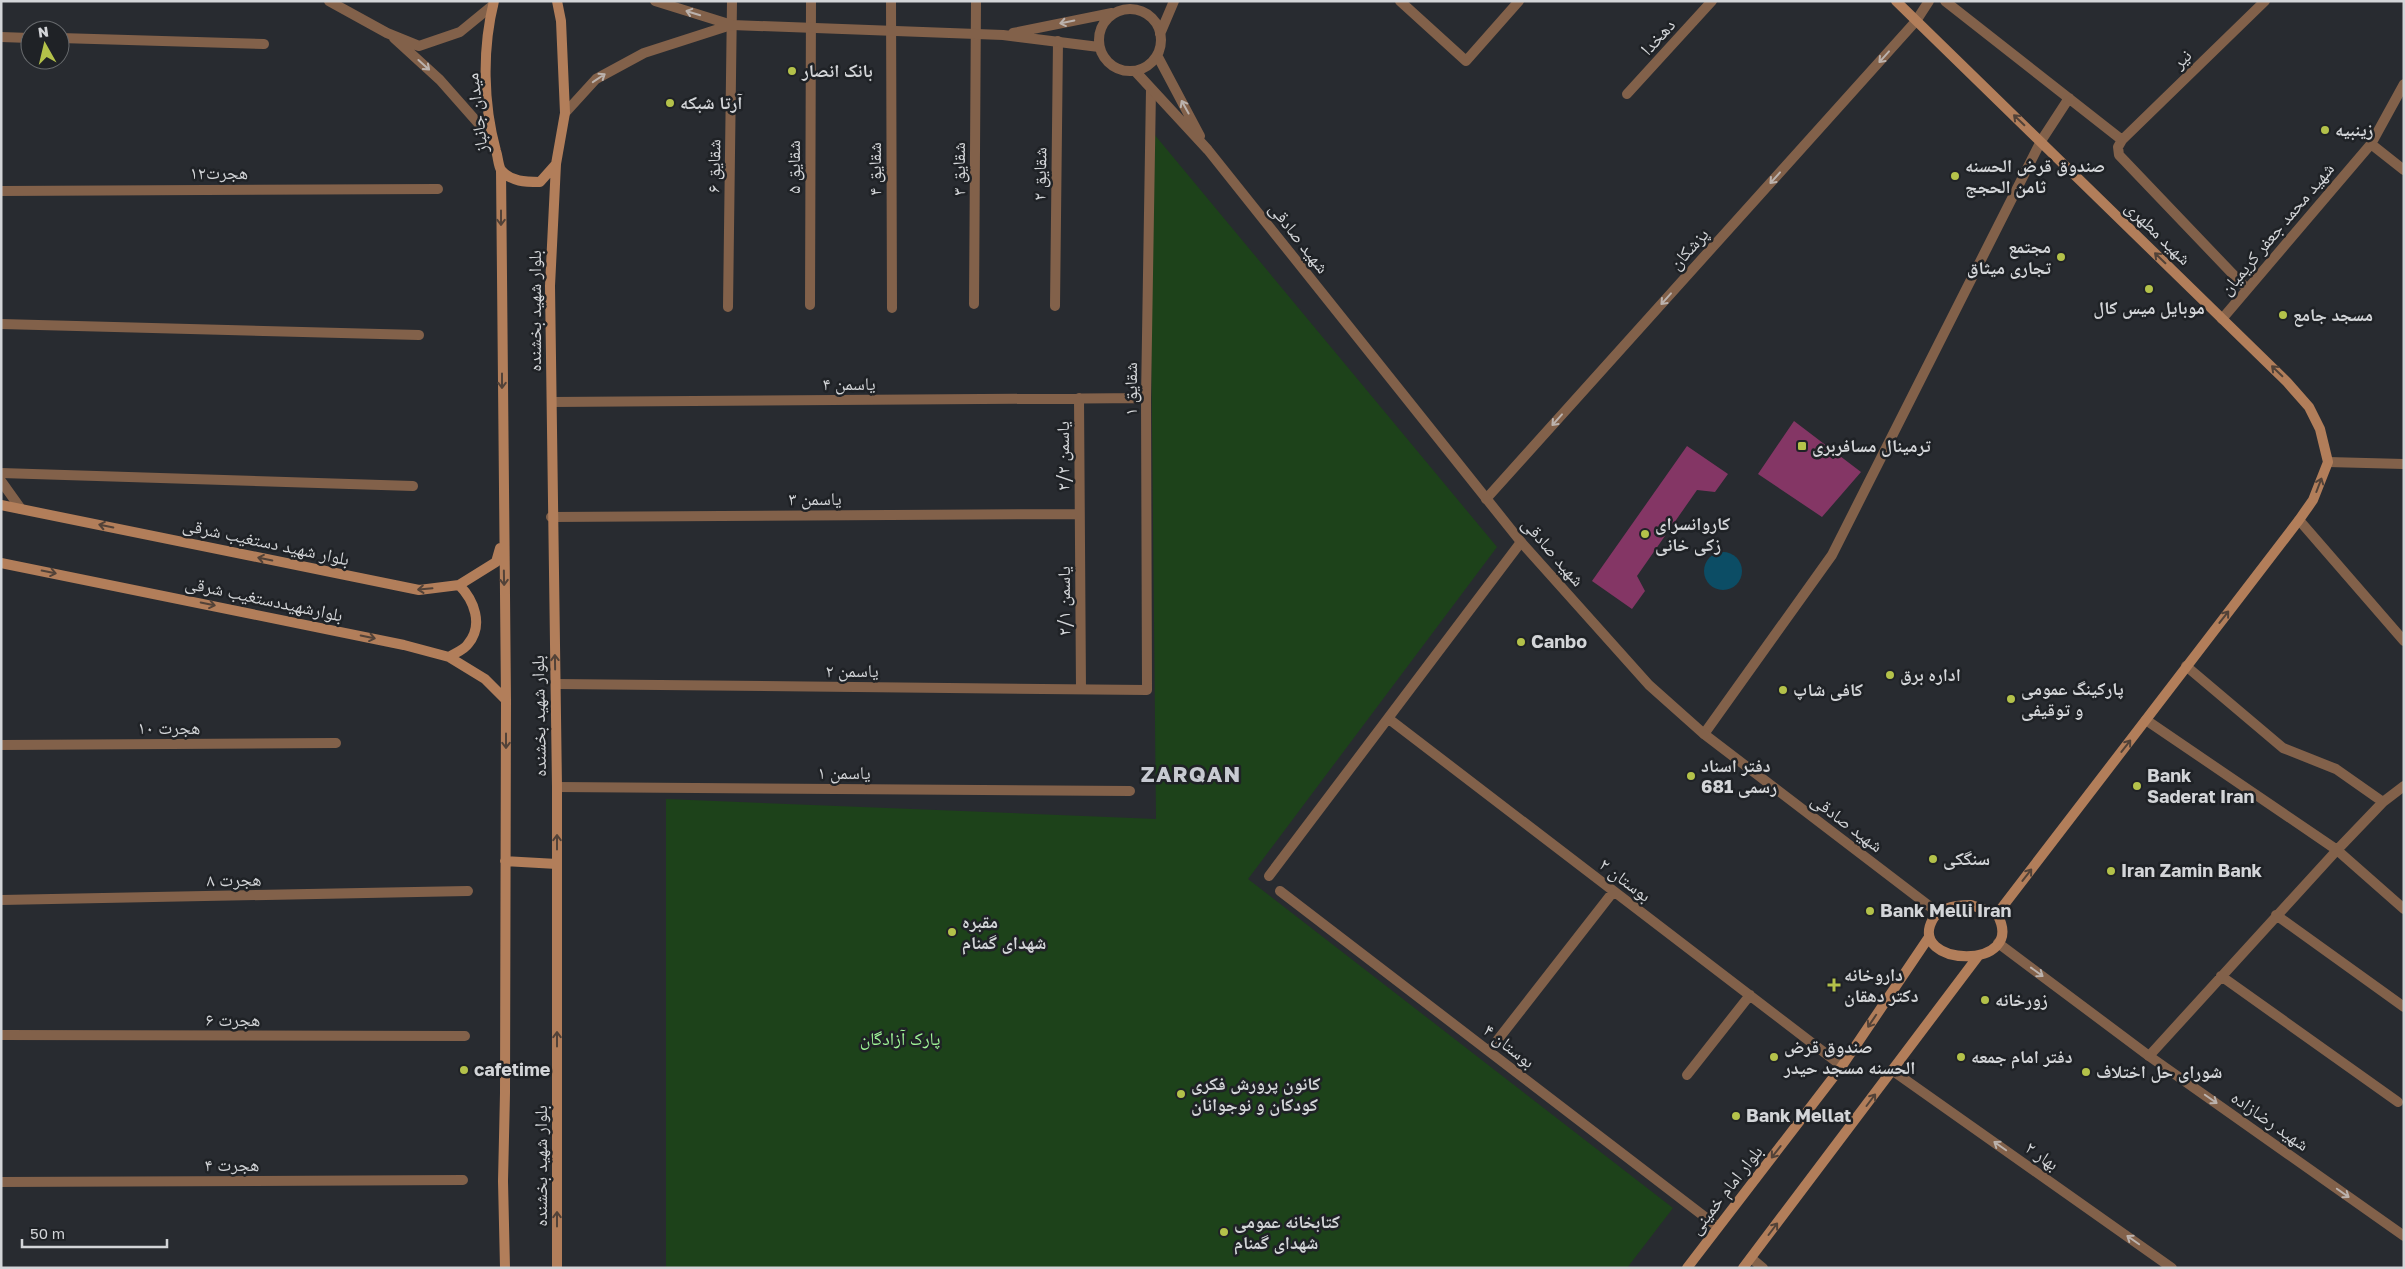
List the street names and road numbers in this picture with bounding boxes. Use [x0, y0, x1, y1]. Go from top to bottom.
street label: دهخدا [1635, 14, 1679, 59]
street label: نیر [2166, 44, 2196, 74]
street label: میدان جانباز [460, 72, 493, 155]
street label: شقایق ۶ [702, 139, 725, 193]
street label: شقایق ۵ [782, 140, 805, 194]
street label: شقایق ۴ [863, 142, 886, 196]
street label: شقایق ۳ [947, 142, 970, 196]
street label: شقایق ۲ [1028, 147, 1051, 201]
street label: شهید محمد جعفر کریمیان [2214, 158, 2339, 300]
street label: هجرت۱۲ [190, 161, 248, 183]
street label: شهید مطهری [2121, 196, 2196, 270]
street label: شهید صادقی [1264, 197, 1334, 278]
street label: پزشکان [1664, 223, 1714, 275]
street label: بلوار شهید بخشنده [523, 250, 546, 372]
street label: شقایق ۱ [1119, 362, 1142, 416]
street label: یاسمن ۴ [822, 372, 876, 395]
street label: یاسمن ۲/۲ [1051, 421, 1074, 491]
street label: یاسمن ۳ [788, 487, 842, 510]
street label: شهید صادقی [1517, 512, 1590, 591]
street label: بلوار شهید دستغیب شرقی [181, 513, 352, 570]
street label: یاسمن ۲/۱ [1052, 566, 1075, 636]
street label: بلوارشهیددستغیب شرقی [183, 571, 345, 626]
street label: بلوار شهید بخشنده [526, 655, 551, 777]
street label: یاسمن ۲ [825, 659, 879, 682]
street label: هجرت ۱۰ [138, 716, 200, 738]
street label: یاسمن ۱ [817, 761, 871, 784]
street label: شهید صادقی [1807, 788, 1888, 857]
street label: بوستان ۲ [1595, 853, 1656, 907]
street label: هجرت ۸ [206, 868, 262, 891]
street label: هجرت ۶ [206, 1008, 260, 1030]
street label: بوستان ۴ [1479, 1018, 1540, 1073]
street label: شهید رضازاده [2227, 1085, 2314, 1155]
street label: بلوار شهید بخشنده [529, 1105, 552, 1227]
street label: بهار ۲ [2021, 1136, 2064, 1175]
street label: بلوار امام خمینی [1684, 1140, 1768, 1239]
street label: هجرت ۴ [205, 1153, 259, 1175]

